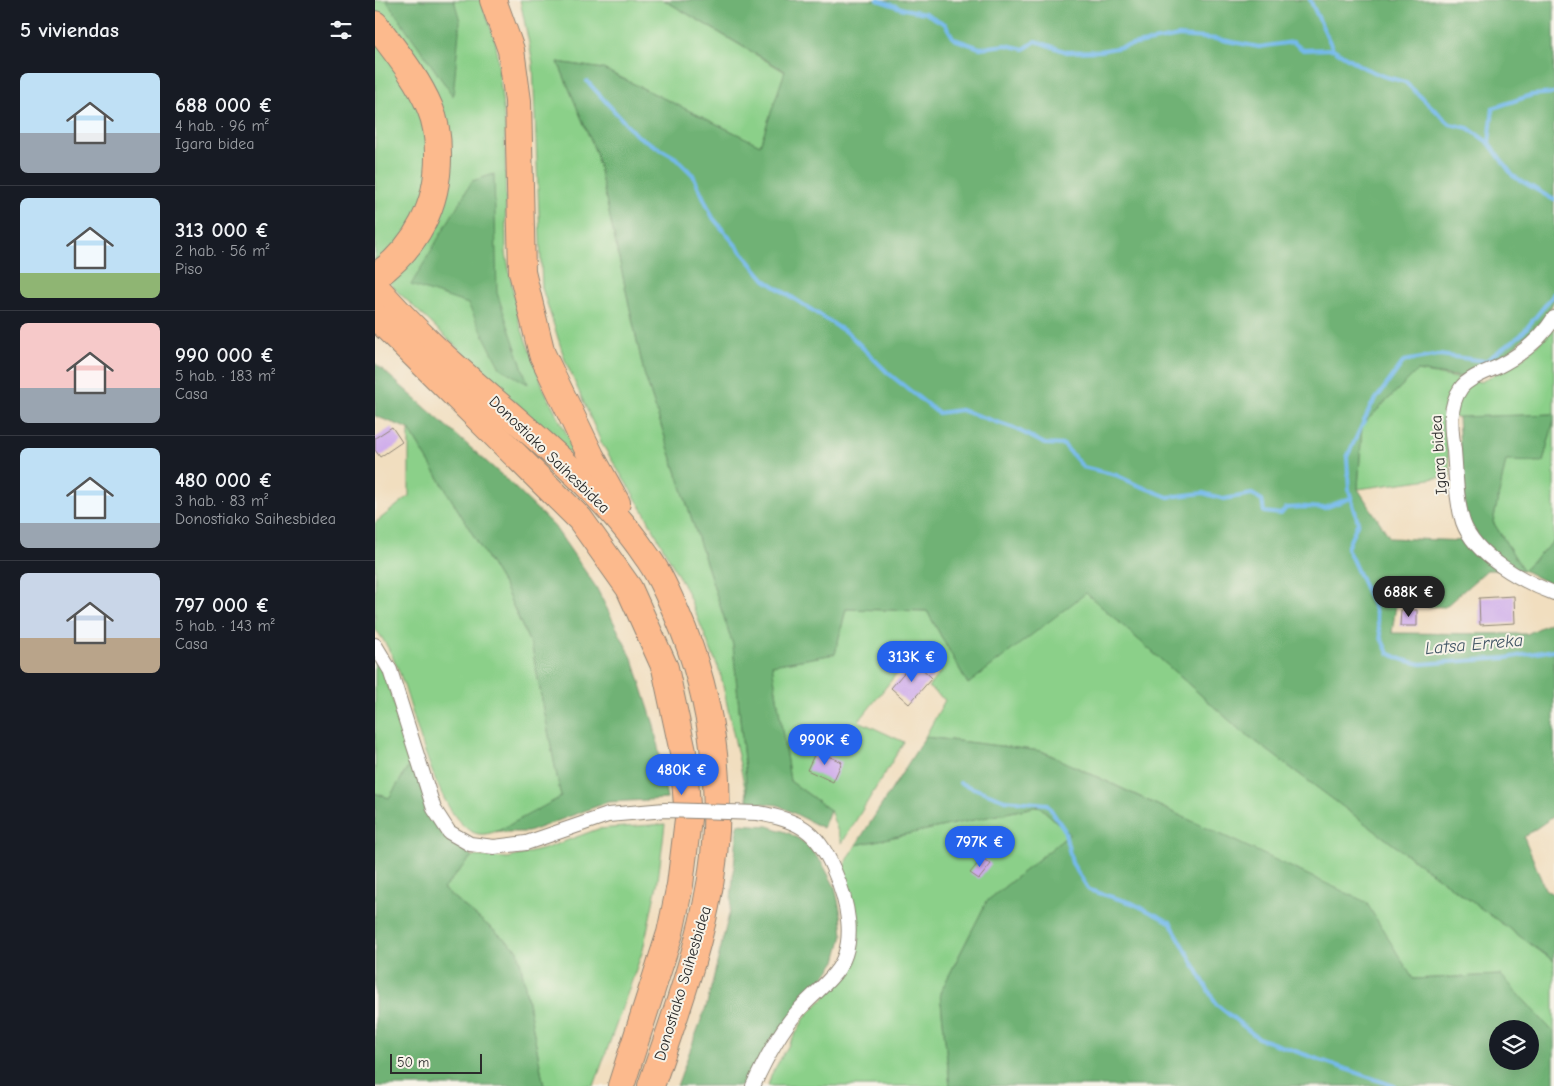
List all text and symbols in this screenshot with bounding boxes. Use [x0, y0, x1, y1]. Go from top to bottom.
icon: filters [327, 16, 355, 44]
text: 5 viviendas [20, 18, 119, 42]
icon: home [60, 93, 120, 153]
text: 688 000 € [175, 93, 273, 117]
text: 4 hab. · 96 m² [175, 117, 269, 135]
text: Igara bidea [175, 135, 255, 153]
icon: home [60, 218, 120, 278]
text: 313 000 € [175, 218, 269, 242]
text: 2 hab. · 56 m² [175, 242, 270, 260]
text: Piso [175, 260, 203, 278]
icon: home [60, 343, 120, 403]
text: 990 000 € [175, 343, 274, 367]
text: 5 hab. · 183 m² [175, 367, 275, 385]
text: Casa [175, 385, 208, 403]
street label: Donostiako Saihesbidea [485, 392, 613, 517]
street label: Igara bidea [1427, 415, 1451, 495]
icon: home [60, 468, 120, 528]
text: 480 000 € [175, 468, 273, 492]
text: 3 hab. · 83 m² [175, 492, 268, 510]
text: Donostiako Saihesbidea [175, 510, 336, 528]
pin: 688K € [1368, 576, 1450, 618]
text: 688K € [1384, 583, 1434, 601]
icon: home [60, 593, 120, 653]
text: 797 000 € [175, 593, 270, 617]
text: 5 hab. · 143 m² [175, 617, 275, 635]
water label: Latsa Erreka [1424, 630, 1524, 659]
text: Casa [175, 635, 208, 653]
pin: 313K € [871, 640, 953, 683]
text: 313K € [888, 648, 936, 666]
pin: 990K € [784, 724, 866, 766]
text: 990K € [799, 731, 851, 749]
pin: 480K € [641, 754, 723, 796]
text: 480K € [657, 761, 707, 779]
pin: 797K € [939, 826, 1021, 868]
text: 797K € [956, 833, 1004, 851]
street label: Donostiako Saihesbidea [651, 904, 715, 1063]
map controls [1489, 1020, 1539, 1070]
button: layers [1489, 1020, 1539, 1070]
scale bar [390, 1051, 483, 1074]
text: 50 m [397, 1054, 429, 1071]

